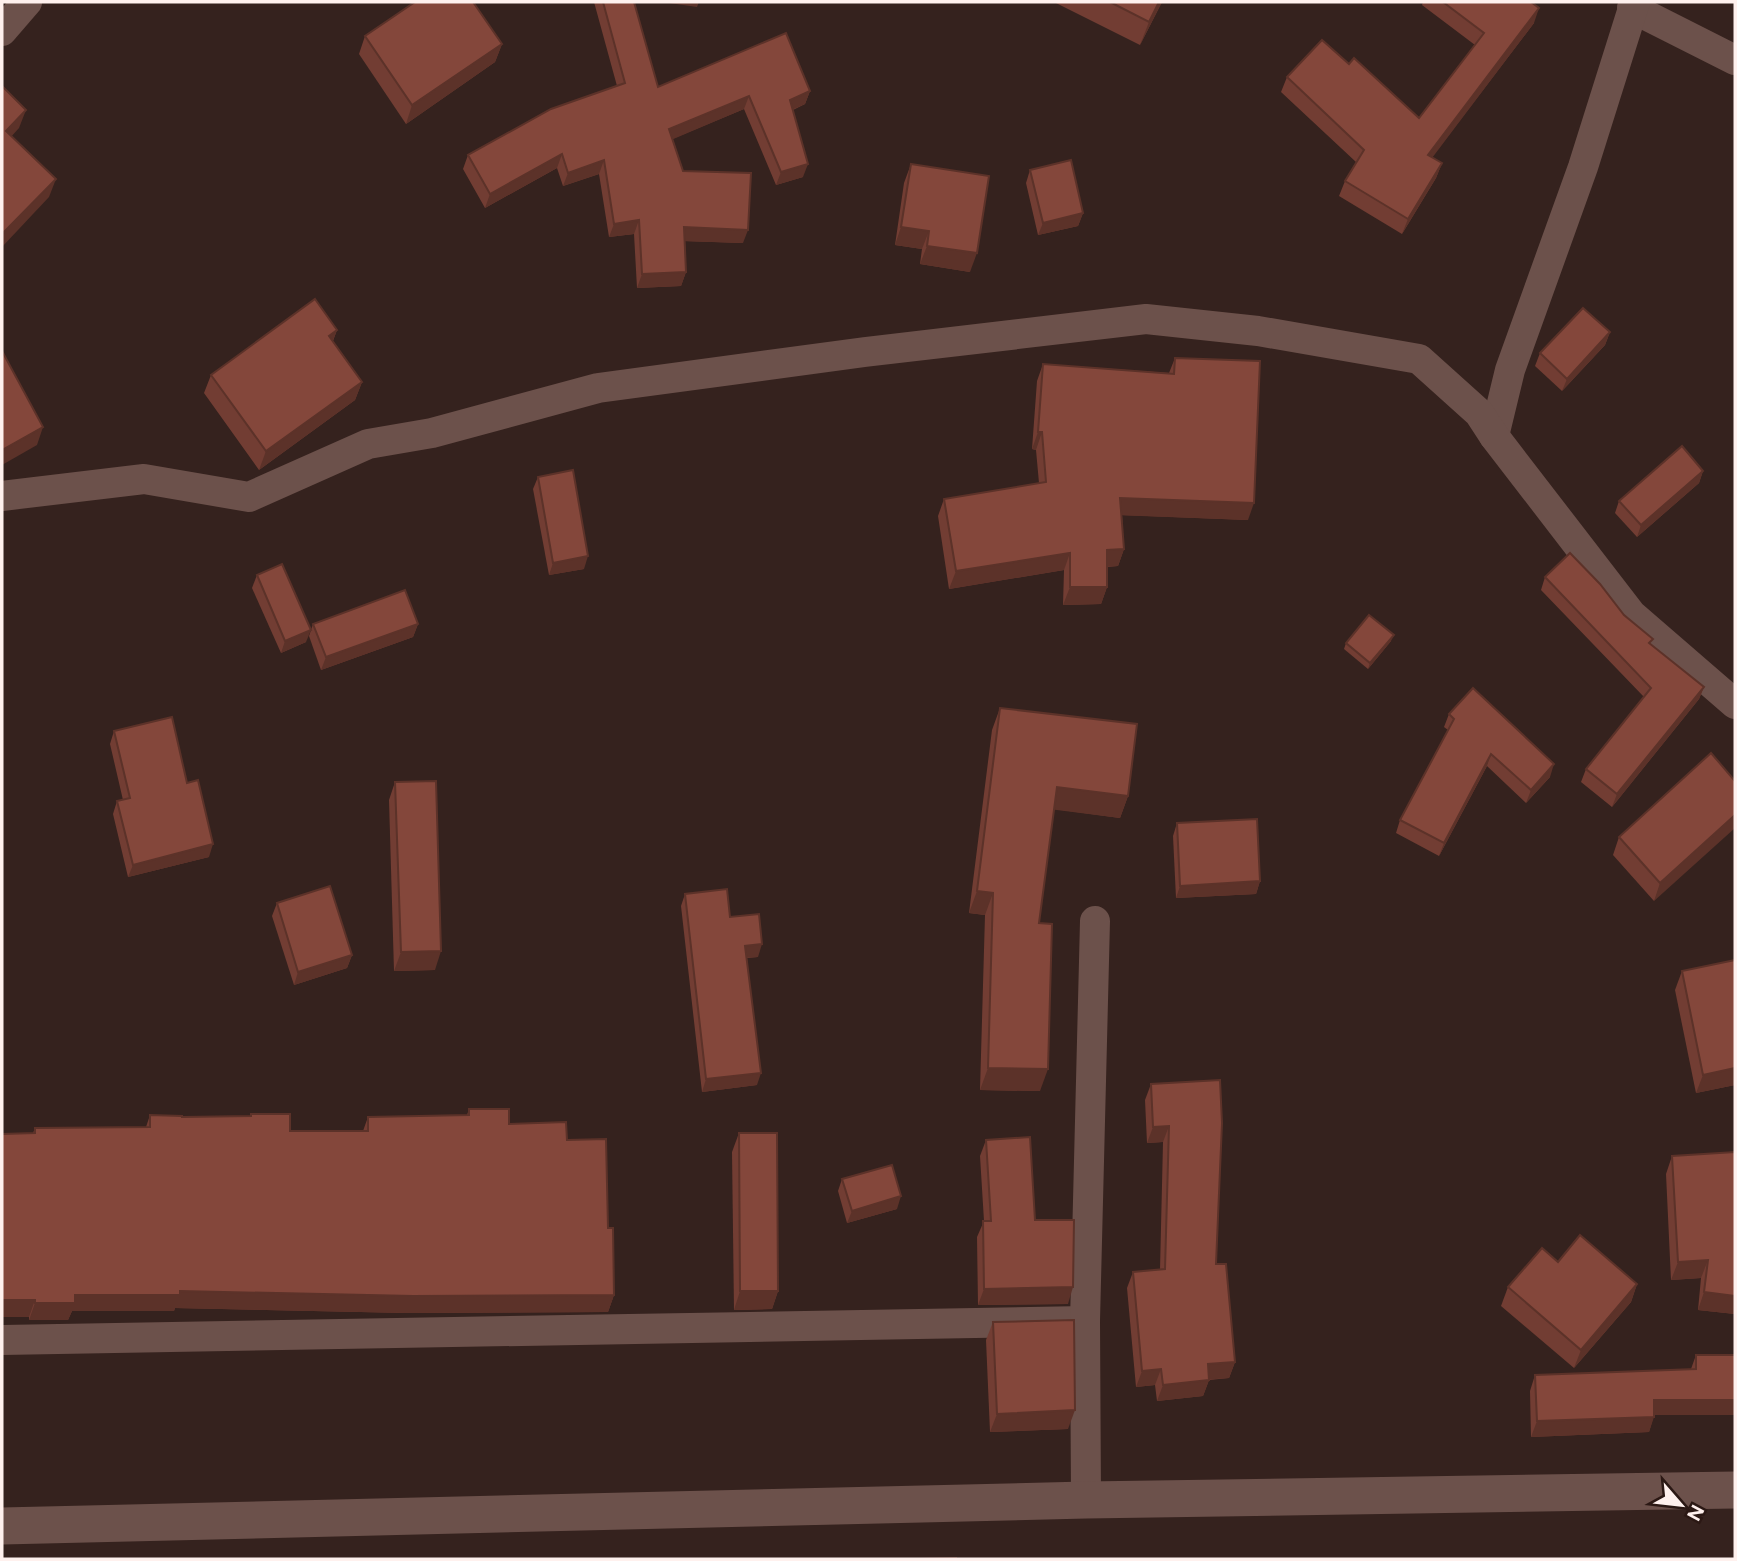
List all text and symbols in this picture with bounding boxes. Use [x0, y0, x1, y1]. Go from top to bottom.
north arrow [1646, 1470, 1716, 1540]
text: N [1682, 1501, 1709, 1525]

